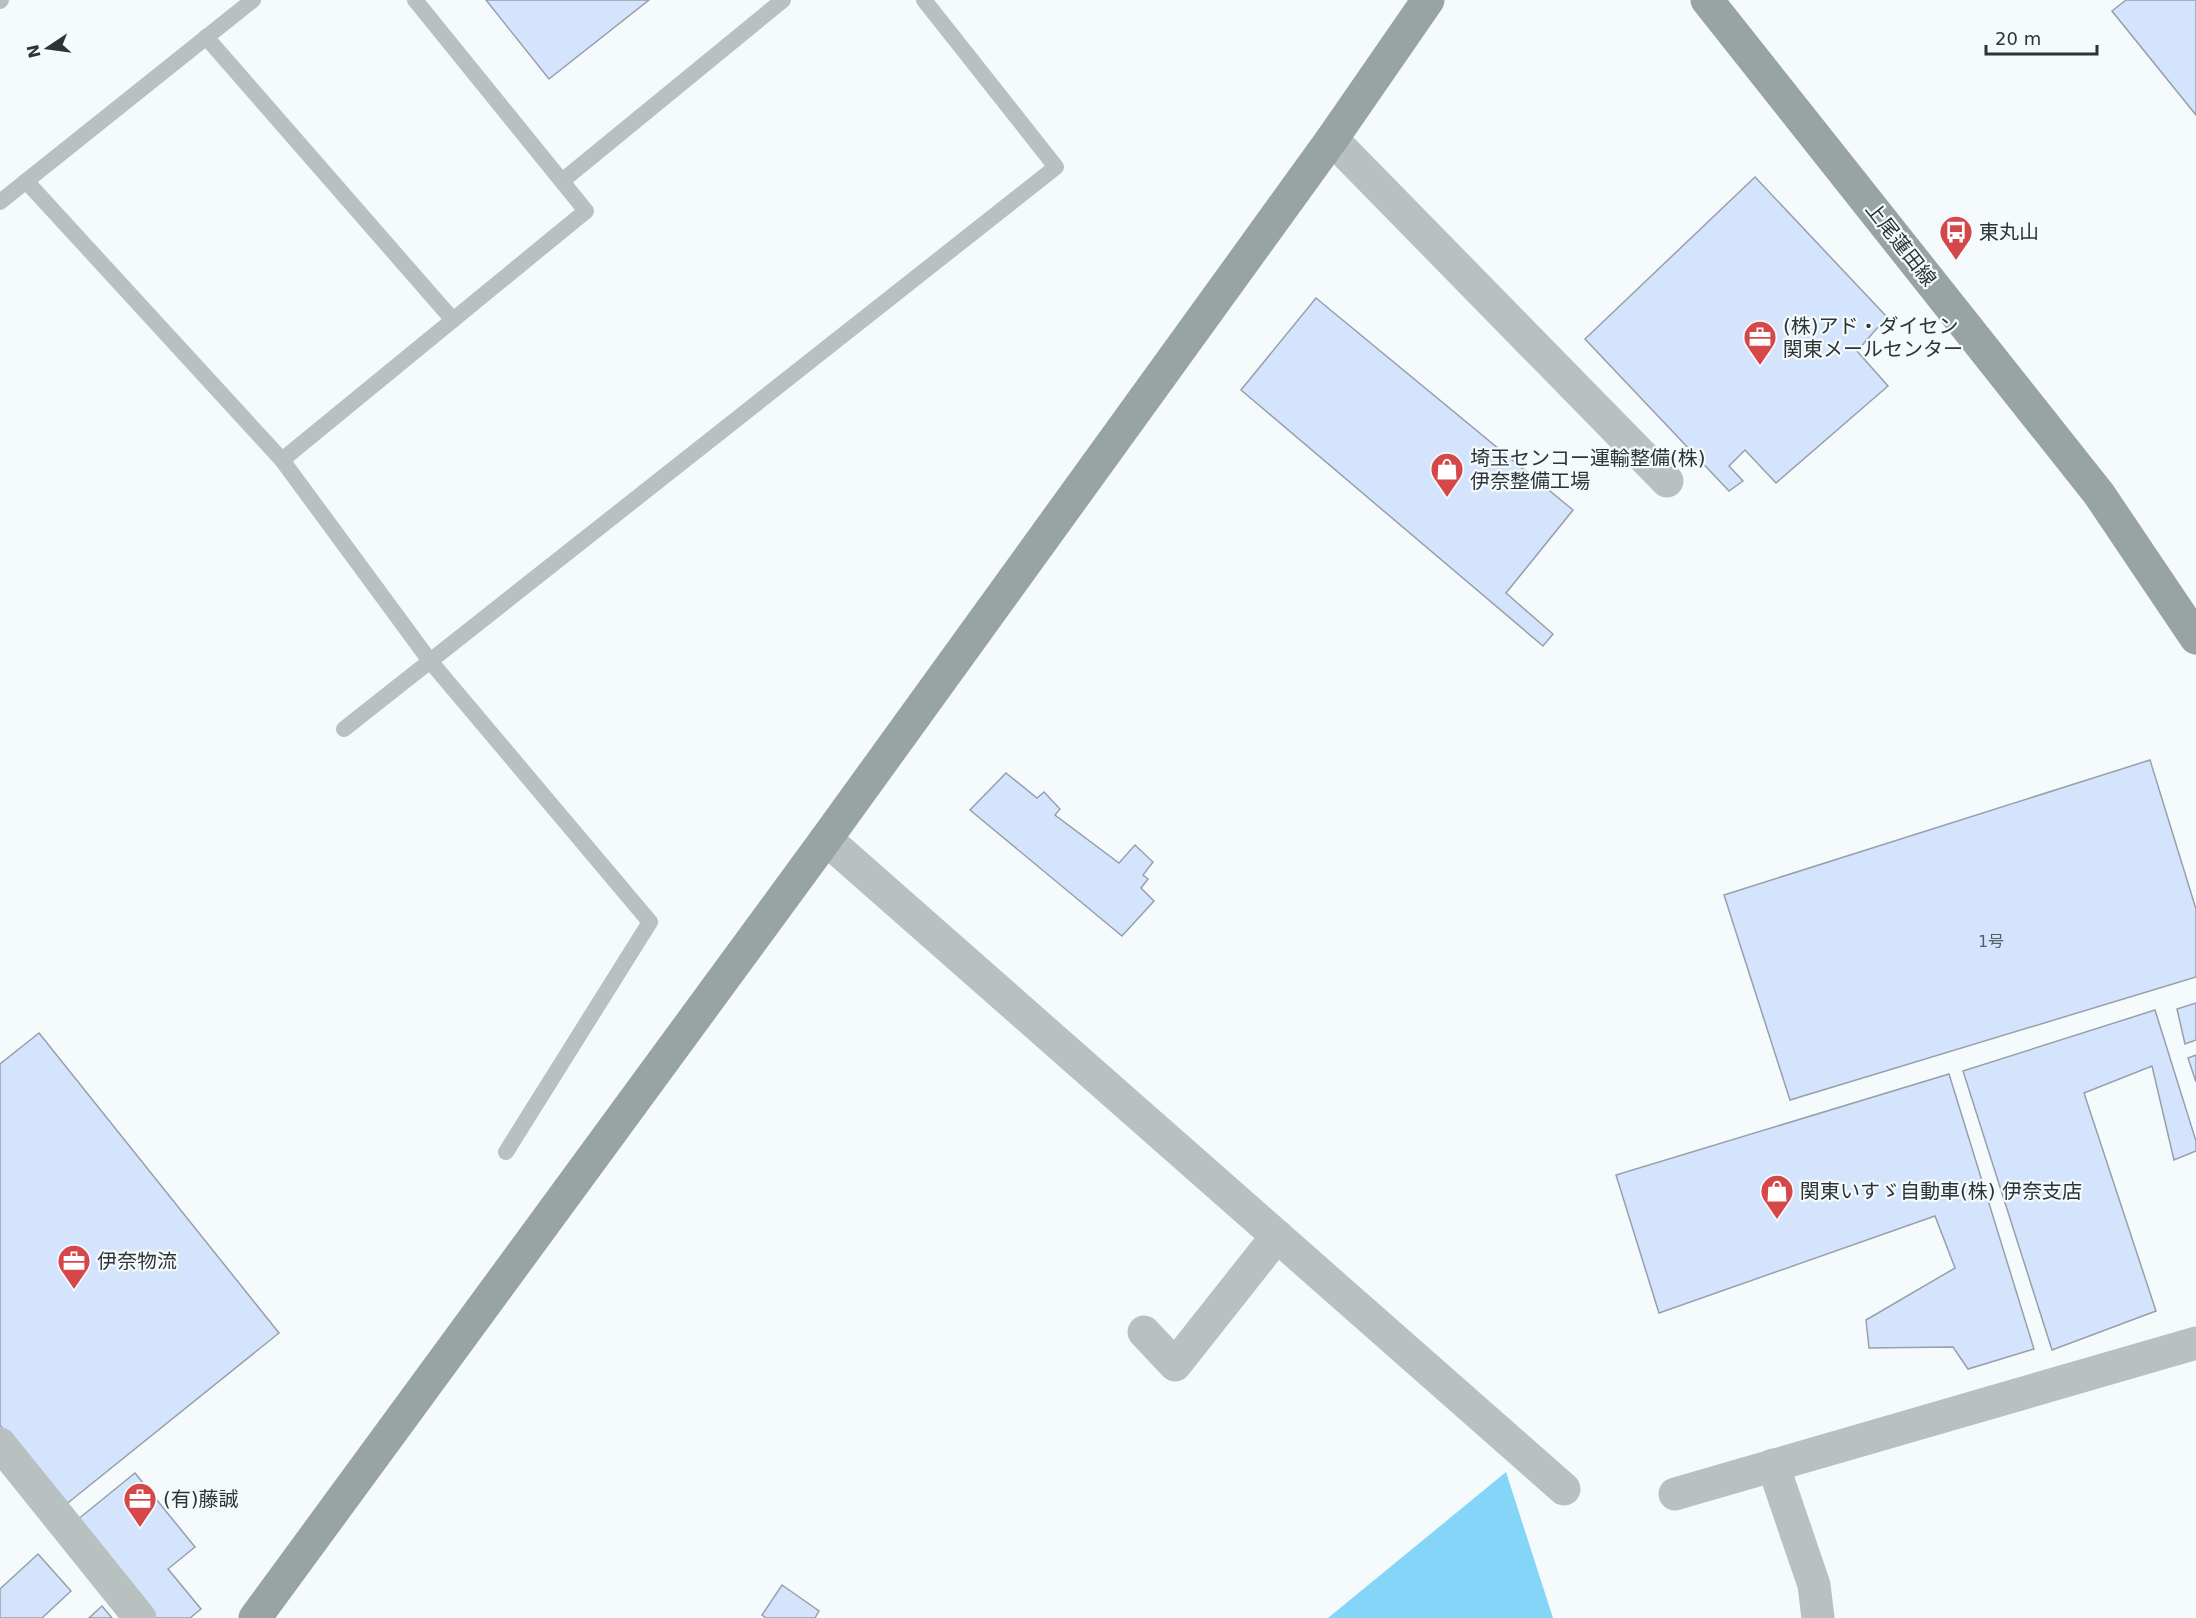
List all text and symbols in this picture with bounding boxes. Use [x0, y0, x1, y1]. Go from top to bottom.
north arrow [18, 18, 78, 78]
scale bar [1986, 18, 2097, 56]
text: 20 m [1995, 28, 2041, 49]
text: N [23, 43, 45, 60]
street label: 上尾蓮田線 [1861, 197, 1941, 291]
bus stop icon: 東丸山 [1938, 214, 1974, 261]
place label: 東丸山 [1979, 220, 2039, 244]
place label: (株)アド・ダイセン 関東メールセンター [1783, 314, 1963, 361]
office icon: (株)アド・ダイセン 関東メールセンター [1742, 319, 1778, 366]
place label: 埼玉センコー運輸整備(株) 伊奈整備工場 [1470, 446, 1706, 493]
shop icon: 埼玉センコー運輸整備(株) 伊奈整備工場 [1429, 451, 1465, 498]
house number: 1号 [1978, 932, 2004, 951]
shop icon: 関東いすゞ自動車(株) 伊奈支店 [1759, 1173, 1795, 1220]
place label: 関東いすゞ自動車(株) 伊奈支店 [1800, 1179, 2082, 1203]
office icon: 伊奈物流 [56, 1243, 92, 1290]
place label: 伊奈物流 [97, 1249, 177, 1273]
office icon: (有)藤誠 [122, 1481, 158, 1528]
place label: (有)藤誠 [163, 1487, 239, 1511]

